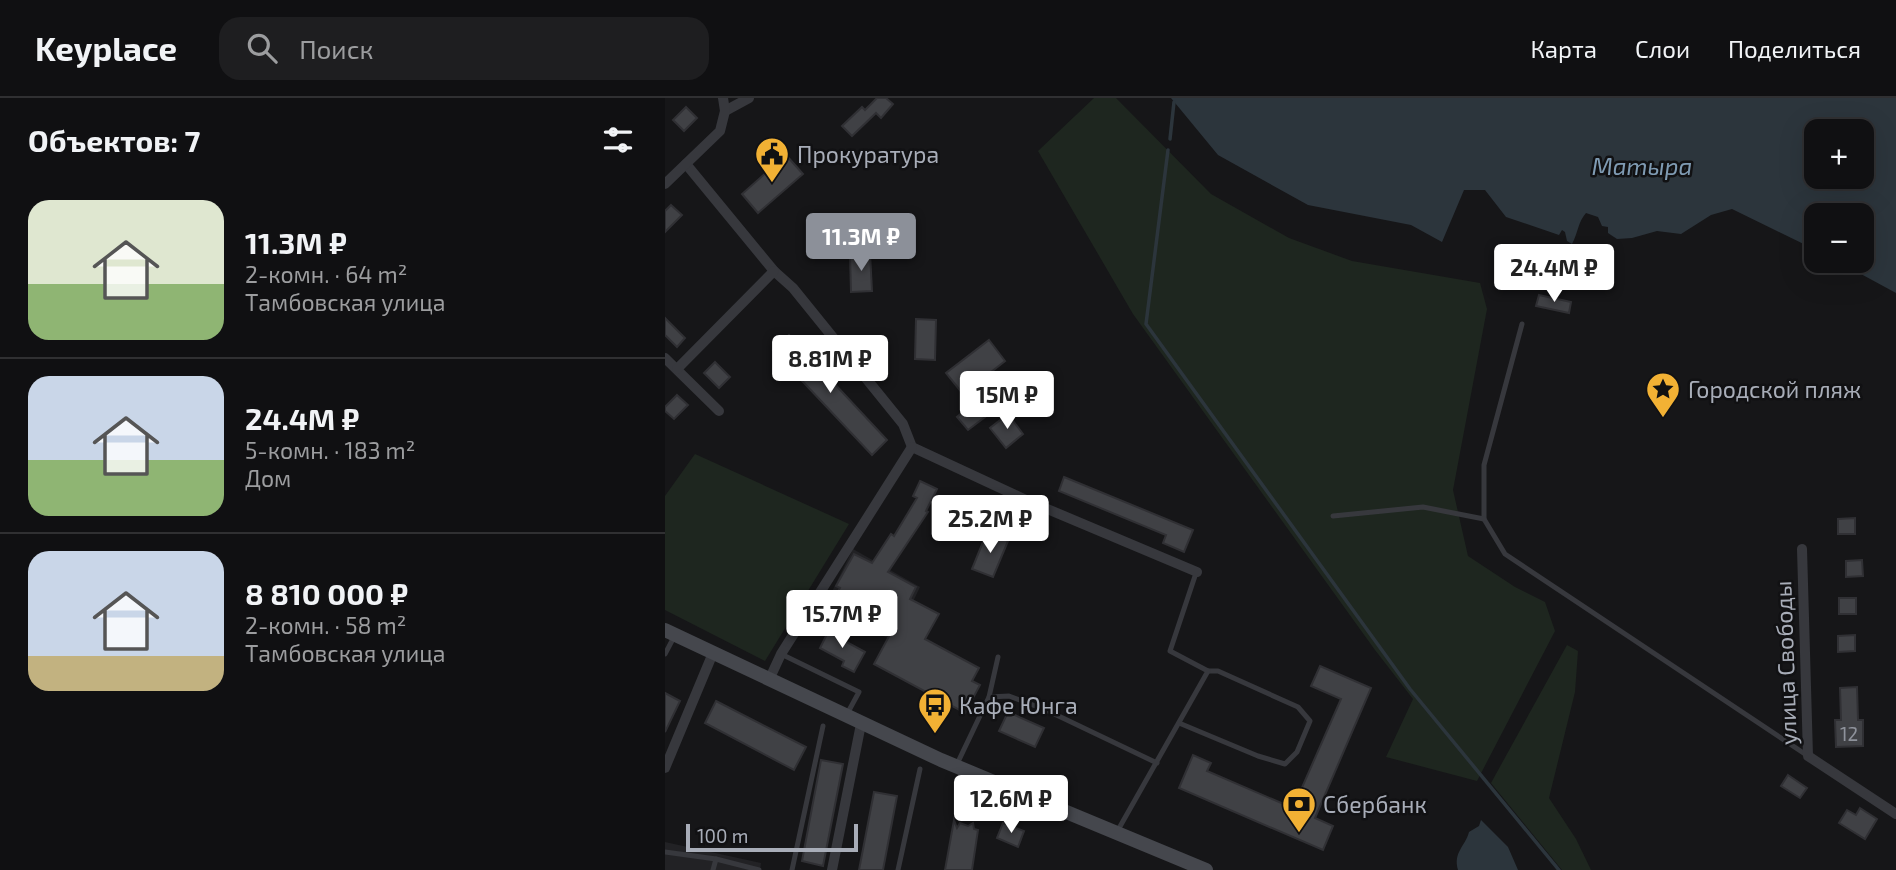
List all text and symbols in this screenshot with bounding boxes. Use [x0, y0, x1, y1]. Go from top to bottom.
search box [219, 17, 709, 80]
text: Keyplace [35, 28, 177, 68]
icon: search [243, 29, 281, 67]
text: Поиск [299, 33, 373, 64]
text: Карта [1530, 34, 1597, 63]
text: Слои [1635, 34, 1690, 63]
text: Поделиться [1728, 34, 1861, 63]
map controls [1804, 119, 1874, 273]
button: + [1804, 119, 1874, 189]
icon: filters [599, 121, 637, 159]
text: Объектов: 7 [28, 122, 200, 158]
public building icon: Прокуратура [753, 135, 791, 184]
place label: Прокуратура [797, 140, 939, 169]
water label: Матыра [1592, 151, 1692, 180]
button: − [1804, 203, 1874, 273]
pin: 11.3M ₽ [796, 214, 926, 273]
text: 11.3M ₽ [822, 222, 900, 250]
text: 11.3M ₽ [245, 224, 347, 260]
icon: home [84, 228, 168, 312]
pin: 24.4M ₽ [1489, 244, 1619, 304]
text: 24.4M ₽ [1510, 253, 1598, 281]
text: 2-комн. · 64 m² [245, 260, 407, 288]
text: Тамбовская улица [245, 288, 446, 316]
pin: 8.81M ₽ [765, 336, 895, 395]
text: 8.81M ₽ [788, 344, 872, 372]
place icon: Городской пляж [1644, 370, 1682, 419]
pin: 15M ₽ [958, 372, 1056, 431]
place label: Городской пляж [1688, 375, 1861, 403]
text: 15M ₽ [976, 380, 1038, 408]
text: 24.4M ₽ [245, 400, 360, 436]
icon: home [84, 404, 168, 488]
text: 5-комн. · 183 m² [245, 436, 415, 464]
text: Дом [245, 464, 291, 492]
pin: 25.2M ₽ [925, 496, 1055, 555]
text: 25.2M ₽ [948, 504, 1032, 532]
text: 8 810 000 ₽ [245, 575, 408, 611]
icon: home [84, 579, 168, 663]
street label: улица Свободы [1768, 580, 1803, 746]
pin: 15.7M ₽ [777, 590, 907, 650]
text: 15.7M ₽ [802, 599, 882, 627]
text: 2-комн. · 58 m² [245, 611, 406, 639]
text: Тамбовская улица [245, 639, 446, 667]
bus stop icon: Кафе Юнга [916, 686, 954, 735]
place label: Кафе Юнга [959, 691, 1078, 719]
house number: 12 [1840, 722, 1858, 745]
pin: 12.6M ₽ [946, 776, 1076, 835]
text: 12.6M ₽ [970, 784, 1052, 812]
bank icon: Сбербанк [1280, 785, 1318, 834]
place label: Сбербанк [1323, 790, 1427, 818]
scale bar [686, 821, 857, 853]
text: 100 m [697, 824, 748, 847]

